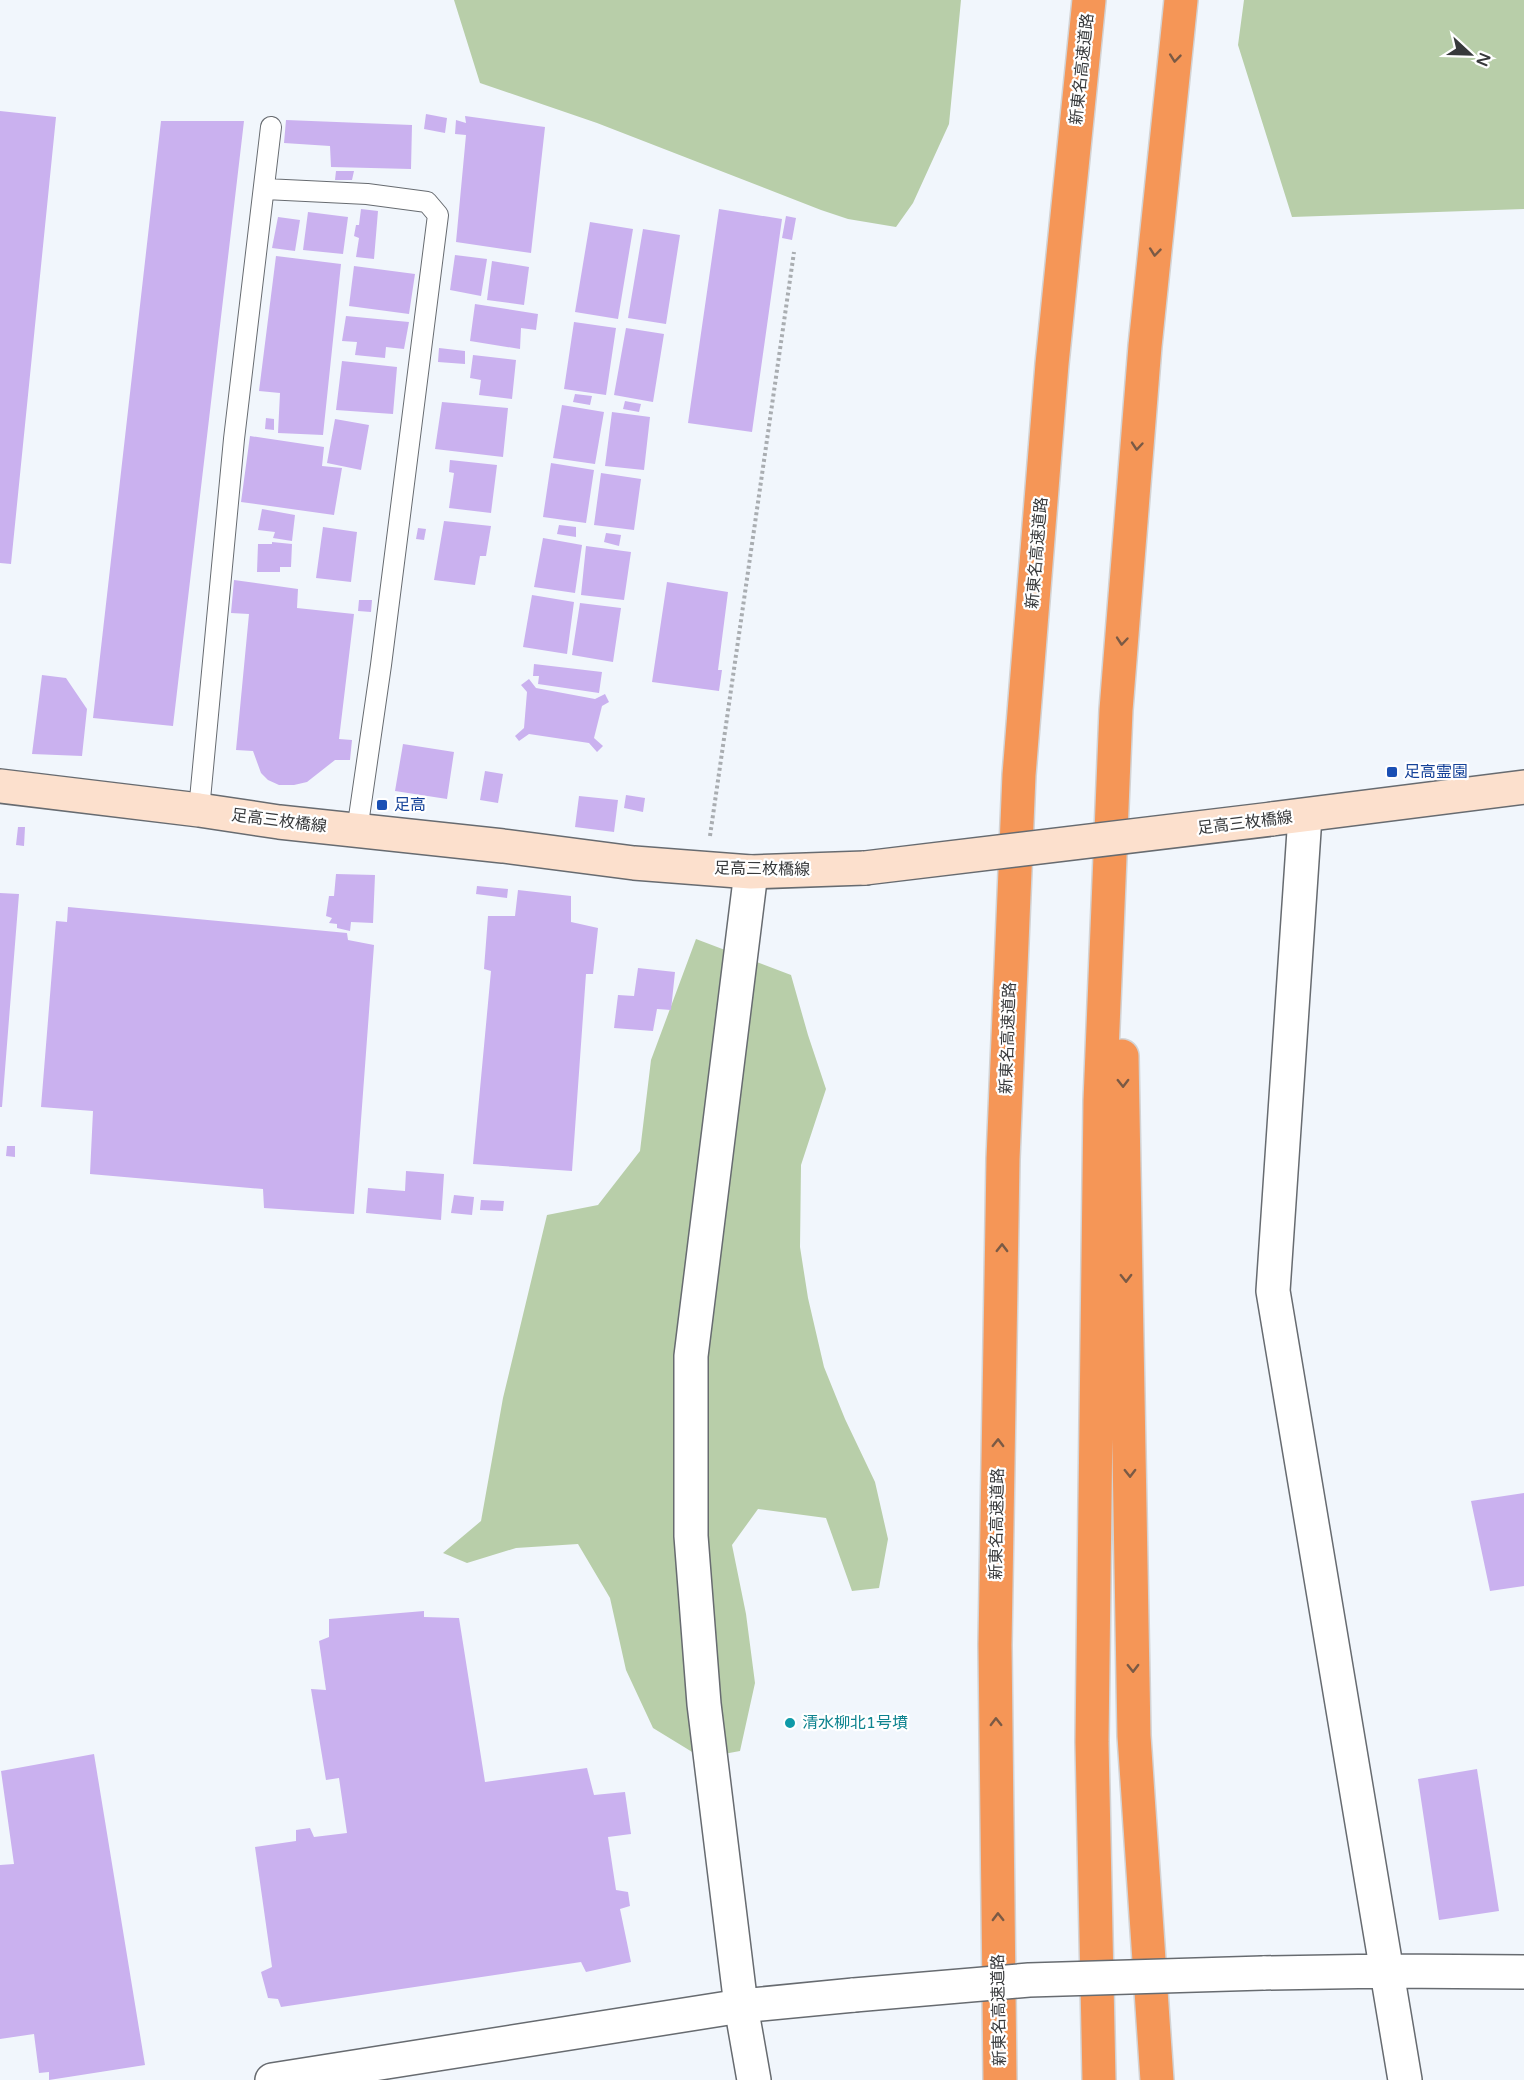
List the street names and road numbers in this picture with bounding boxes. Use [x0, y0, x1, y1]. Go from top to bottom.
street label: 新東名高速道路 [1066, 12, 1098, 126]
street label: 新東名高速道路 [1022, 496, 1052, 610]
street label: 足高三枚橋線 [230, 805, 328, 837]
street label: 足高三枚橋線 [1196, 807, 1294, 839]
street label: 足高三枚橋線 [714, 858, 810, 880]
street label: 新東名高速道路 [996, 982, 1020, 1094]
street label: 新東名高速道路 [986, 1468, 1008, 1580]
street label: 新東名高速道路 [988, 1954, 1010, 2066]

